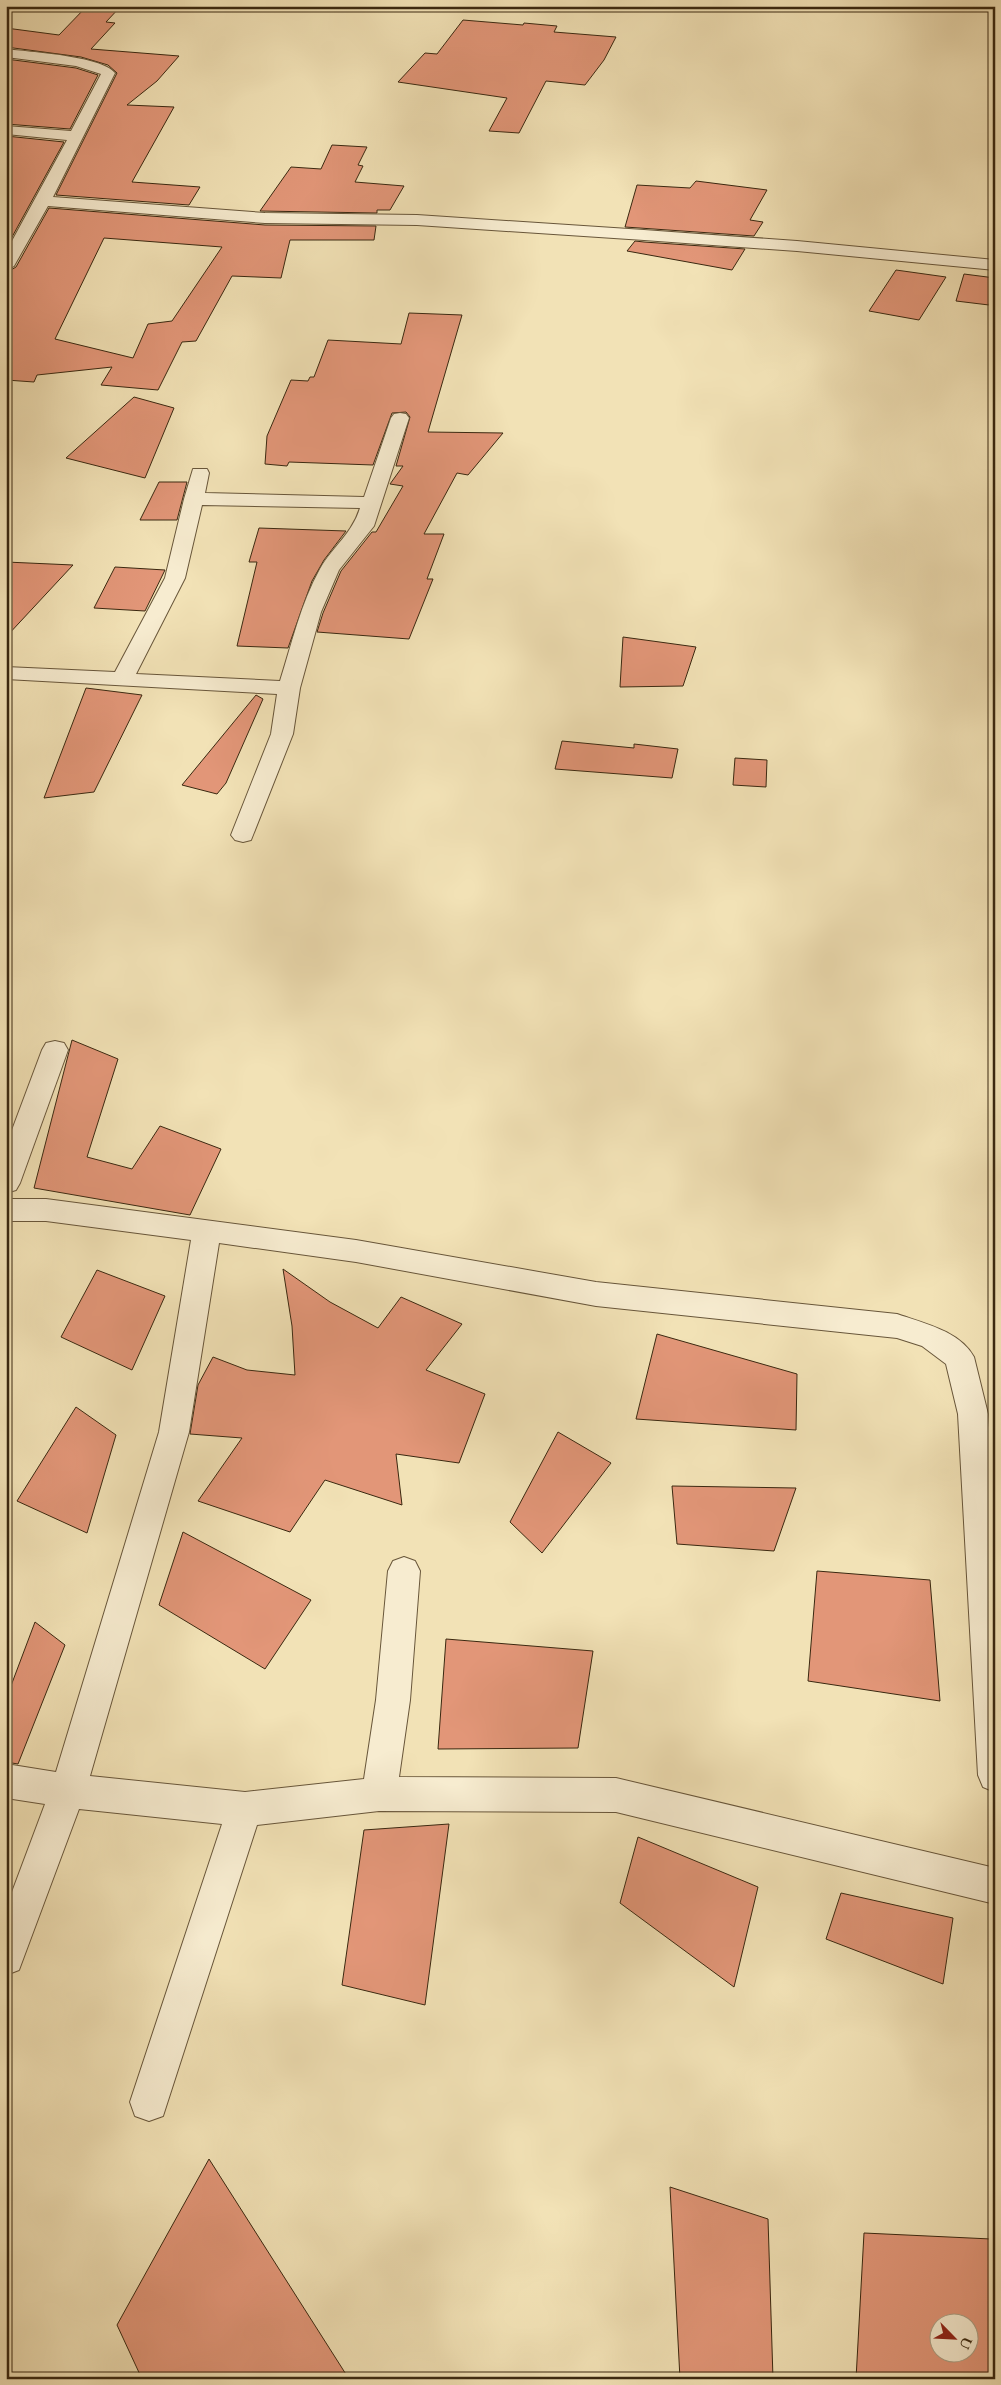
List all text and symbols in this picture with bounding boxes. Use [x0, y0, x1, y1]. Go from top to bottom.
north arrow [928, 2312, 978, 2362]
text: U [954, 2334, 976, 2353]

